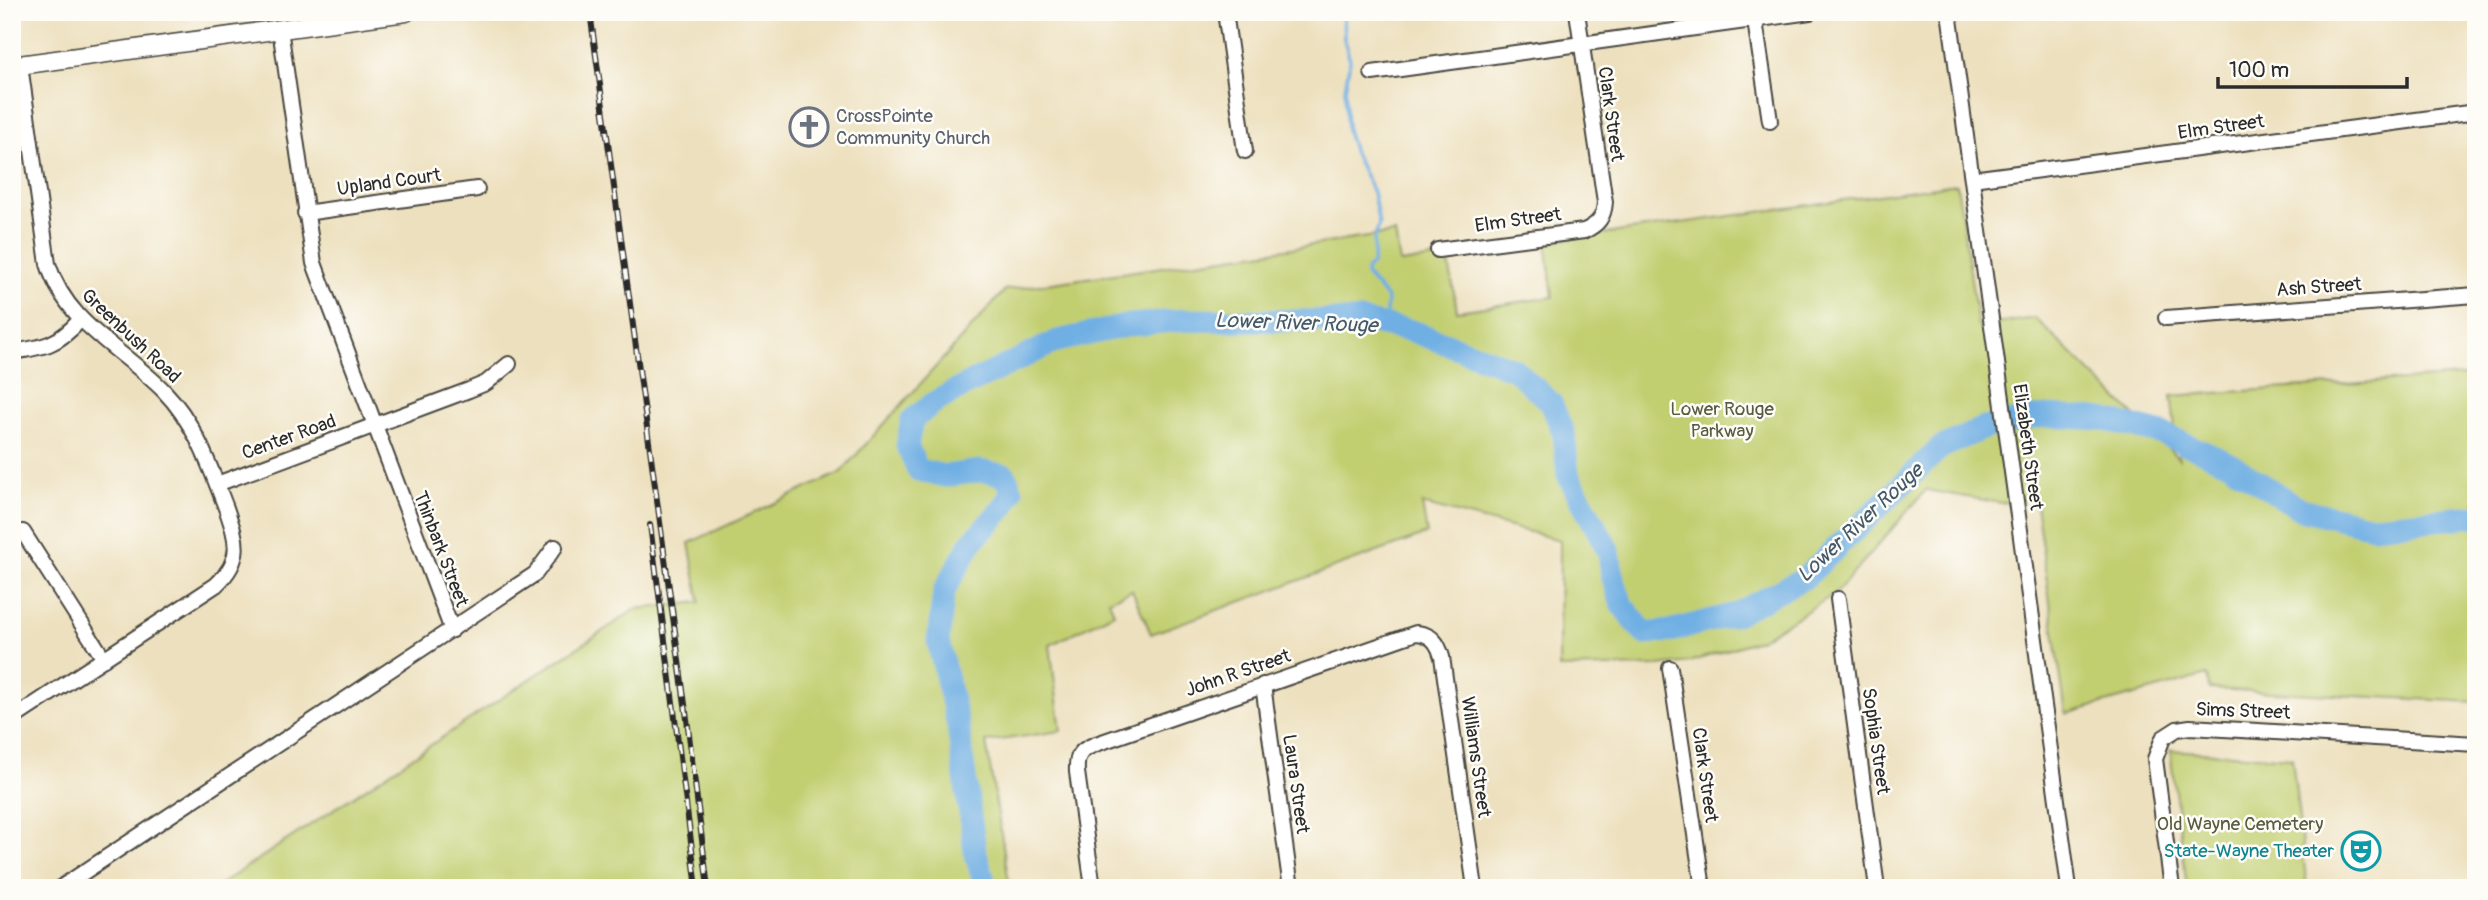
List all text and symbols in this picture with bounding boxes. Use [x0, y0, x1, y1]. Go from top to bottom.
scale bar [2218, 46, 2408, 90]
text: 100 m [2229, 57, 2289, 84]
street label: Clark Street [1592, 65, 1630, 163]
place label: CrossPointe Community Church [836, 104, 990, 150]
church icon: CrossPointe Community Church [788, 106, 830, 148]
street label: Elm Street [2176, 109, 2266, 145]
street label: Upland Court [336, 163, 443, 201]
street label: Elm Street [1473, 202, 1563, 238]
street label: Ash Street [2276, 272, 2363, 302]
street label: Greenbush Road [76, 284, 186, 388]
water label: Lower River Rouge [1214, 307, 1380, 339]
street label: Elizabeth Street [2007, 382, 2049, 512]
park label: Lower Rouge Parkway [1670, 397, 1774, 443]
street label: Center Road [239, 409, 339, 465]
water label: Lower River Rouge [1791, 456, 1931, 588]
street label: Thinbark Street [408, 488, 474, 611]
street label: John R Street [1182, 644, 1294, 702]
street label: Sophia Street [1857, 686, 1895, 796]
street label: Williams Street [1456, 695, 1496, 819]
street label: Sims Street [2195, 697, 2291, 725]
street label: Clark Street [1686, 726, 1724, 824]
street label: Laura Street [1277, 733, 1315, 836]
park label: Old Wayne Cemetery [2157, 812, 2323, 836]
theatre icon: State-Wayne Theater [2340, 830, 2382, 872]
place label: State-Wayne Theater [2164, 839, 2334, 863]

